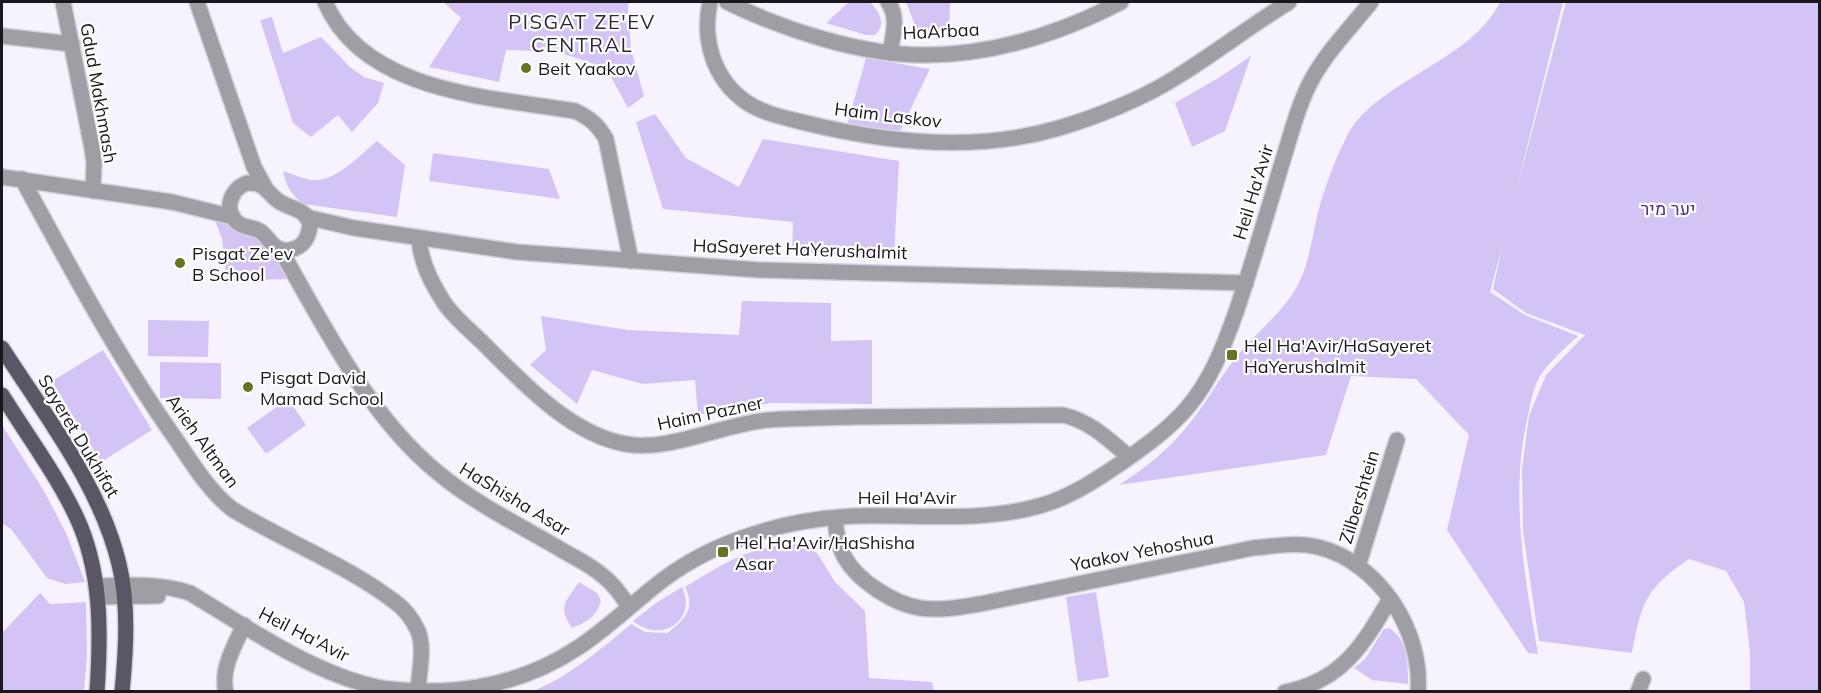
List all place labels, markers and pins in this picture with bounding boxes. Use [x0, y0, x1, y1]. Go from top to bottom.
place label: Beit Yaakov [538, 57, 636, 80]
marker: Beit Yaakov [519, 61, 533, 75]
place label: Pisgat Ze'ev B School [192, 242, 293, 286]
marker: Pisgat Ze'ev B School [173, 256, 187, 270]
place label: Hel Ha'Avir/HaSayeret HaYerushalmit [1244, 334, 1431, 378]
marker: Hel Ha'Avir/HaSayeret HaYerushalmit [1225, 348, 1239, 362]
place label: Pisgat David Mamad School [260, 366, 384, 410]
marker: Pisgat David Mamad School [241, 380, 255, 394]
place label: Hel Ha'Avir/HaShisha Asar [735, 531, 915, 575]
marker: Hel Ha'Avir/HaShisha Asar [716, 545, 730, 559]

